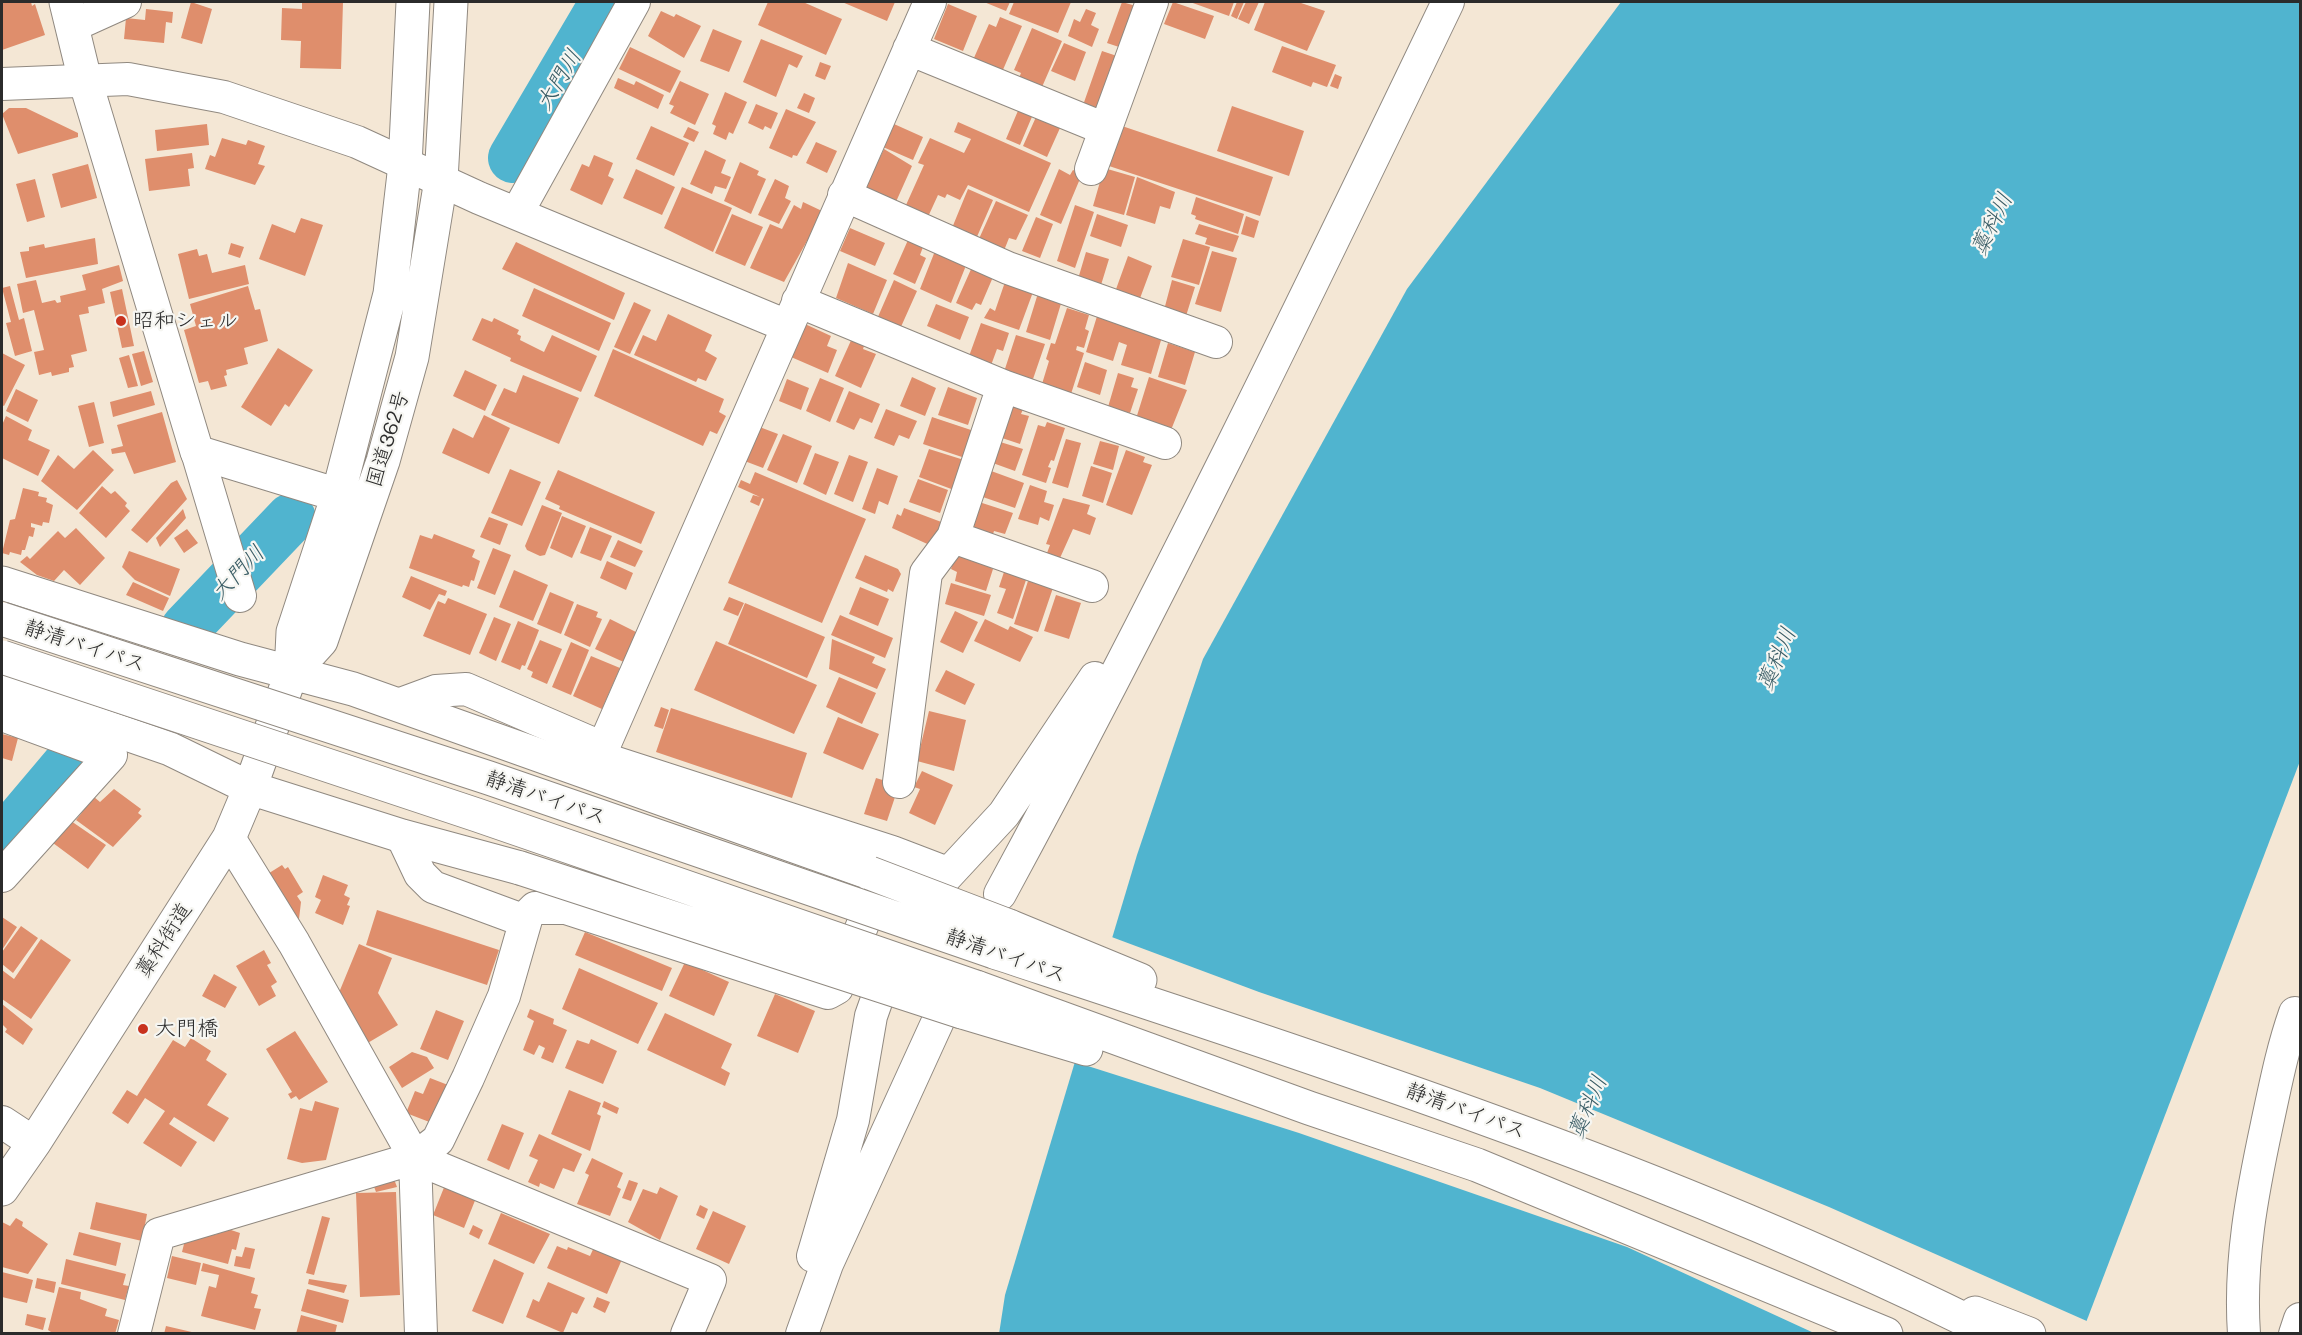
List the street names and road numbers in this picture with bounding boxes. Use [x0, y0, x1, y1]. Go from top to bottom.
street label: 国道362号 [361, 388, 415, 490]
street label: 静清バイパス [21, 615, 149, 677]
street label: 静清バイパス [482, 766, 610, 830]
street label: 藁科街道 [131, 898, 197, 982]
street label: 静清バイパス [942, 924, 1070, 988]
street label: 静清バイパス [1402, 1078, 1530, 1144]

